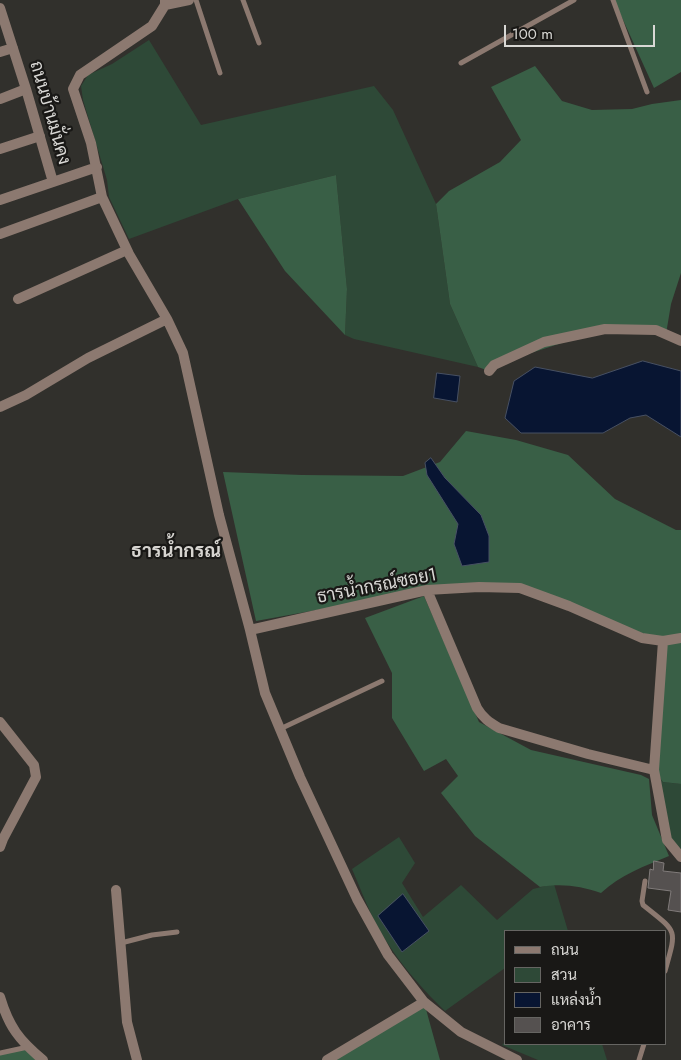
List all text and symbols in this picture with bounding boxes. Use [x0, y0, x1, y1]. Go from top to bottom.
scale bar [506, 15, 657, 47]
text: 100 m [512, 23, 553, 45]
street label: ถนนบ้านมั่นคง [24, 59, 74, 167]
district label: ธารน้ำกรณ์ [131, 541, 221, 563]
street label: ธารน้ำกรณ์ซอย1 [315, 565, 439, 609]
legend [503, 930, 666, 1045]
text: ถนน [551, 939, 579, 961]
text: สวน [551, 964, 577, 986]
text: แหล่งน้ำ [551, 989, 602, 1011]
text: อาคาร [551, 1014, 591, 1036]

